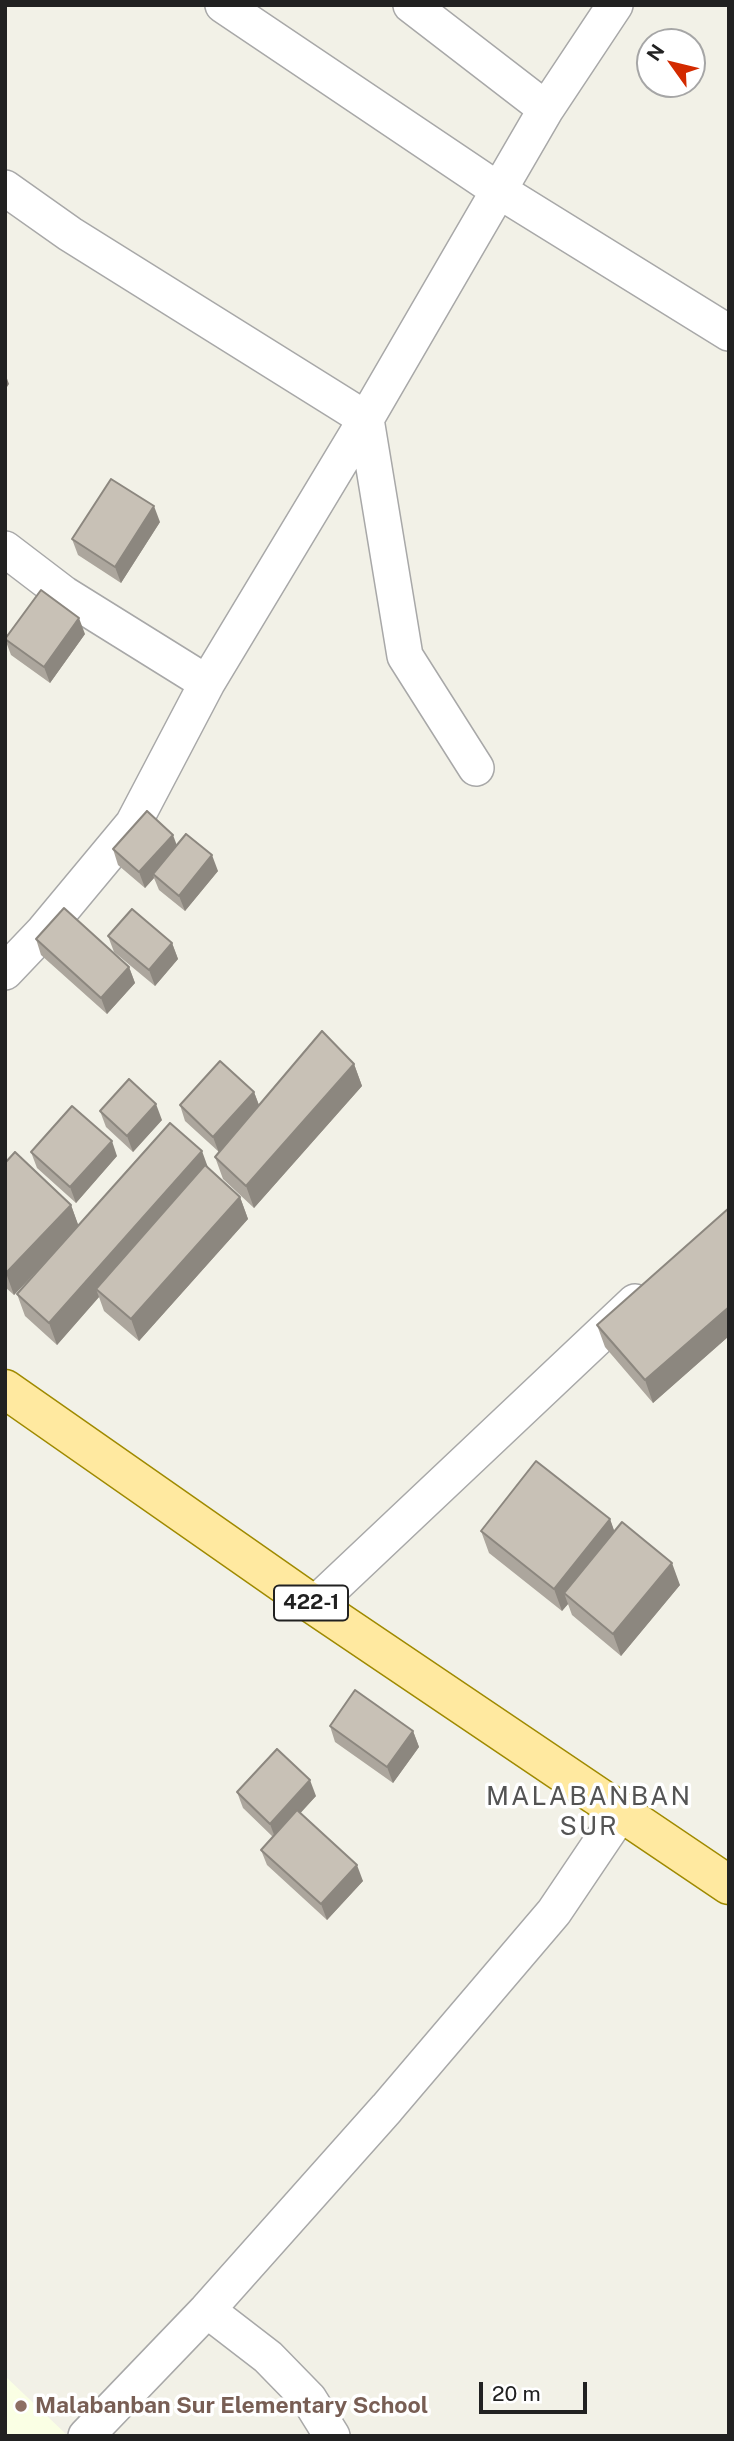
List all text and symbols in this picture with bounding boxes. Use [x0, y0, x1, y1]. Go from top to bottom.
north arrow [636, 28, 706, 98]
text: N [642, 40, 669, 65]
road number: 422-1 [274, 1586, 348, 1620]
district label: MALABANBAN SUR [487, 1781, 691, 1842]
scale bar [482, 2368, 590, 2412]
text: 20 m [492, 2381, 541, 2406]
place label: Malabanban Sur Elementary School [35, 2392, 428, 2420]
marker: Malabanban Sur Elementary School [13, 2398, 29, 2414]

